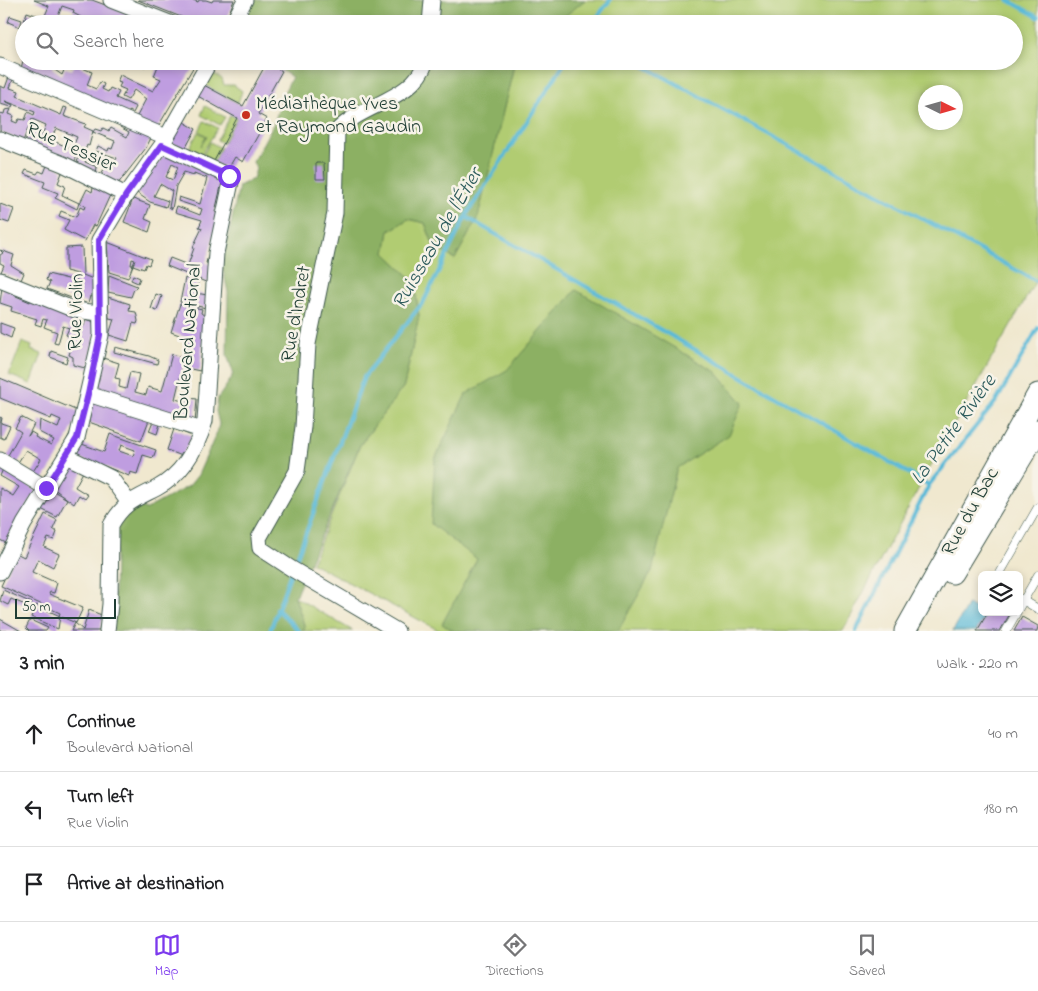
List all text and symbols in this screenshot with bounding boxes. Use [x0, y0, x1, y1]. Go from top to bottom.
search box [15, 15, 1023, 70]
icon: search [33, 29, 61, 57]
text: Search here [73, 29, 164, 56]
north arrow [918, 85, 963, 130]
place label: Médiathèque Yves et Raymond Gaudin [256, 90, 421, 142]
marker: Médiathèque Yves et Raymond Gaudin [240, 109, 252, 121]
street label: Rue Tessier [21, 115, 121, 181]
water label: Ruisseau de l'Étier [385, 161, 492, 315]
route start [218, 165, 241, 188]
street label: Boulevard National [168, 262, 210, 423]
street label: Rue d'Indret [274, 263, 320, 364]
street label: Rue Violin [61, 273, 93, 351]
water label: La Petite Rivière [904, 367, 1005, 491]
street label: Rue du Bac [935, 462, 1007, 562]
route end [35, 477, 58, 500]
map controls [978, 571, 1023, 616]
button: layers [978, 571, 1023, 616]
scale bar [15, 596, 116, 619]
text: 50 m [22, 597, 50, 618]
text: 3 min [20, 649, 64, 679]
text: Walk · 220 m [937, 652, 1018, 676]
text: Continue [67, 709, 135, 736]
icon: ahead [20, 720, 48, 748]
text: 40 m [988, 722, 1018, 746]
text: Boulevard National [67, 736, 193, 760]
text: Turn left [67, 784, 134, 811]
icon: left [20, 795, 48, 823]
text: 180 m [984, 797, 1018, 821]
text: Rue Violin [67, 811, 129, 835]
icon: arrive [20, 870, 48, 898]
text: Arrive at destination [67, 871, 224, 898]
tab: Map [153, 931, 181, 982]
tab: Directions [486, 931, 544, 982]
tab: Saved [849, 931, 885, 982]

